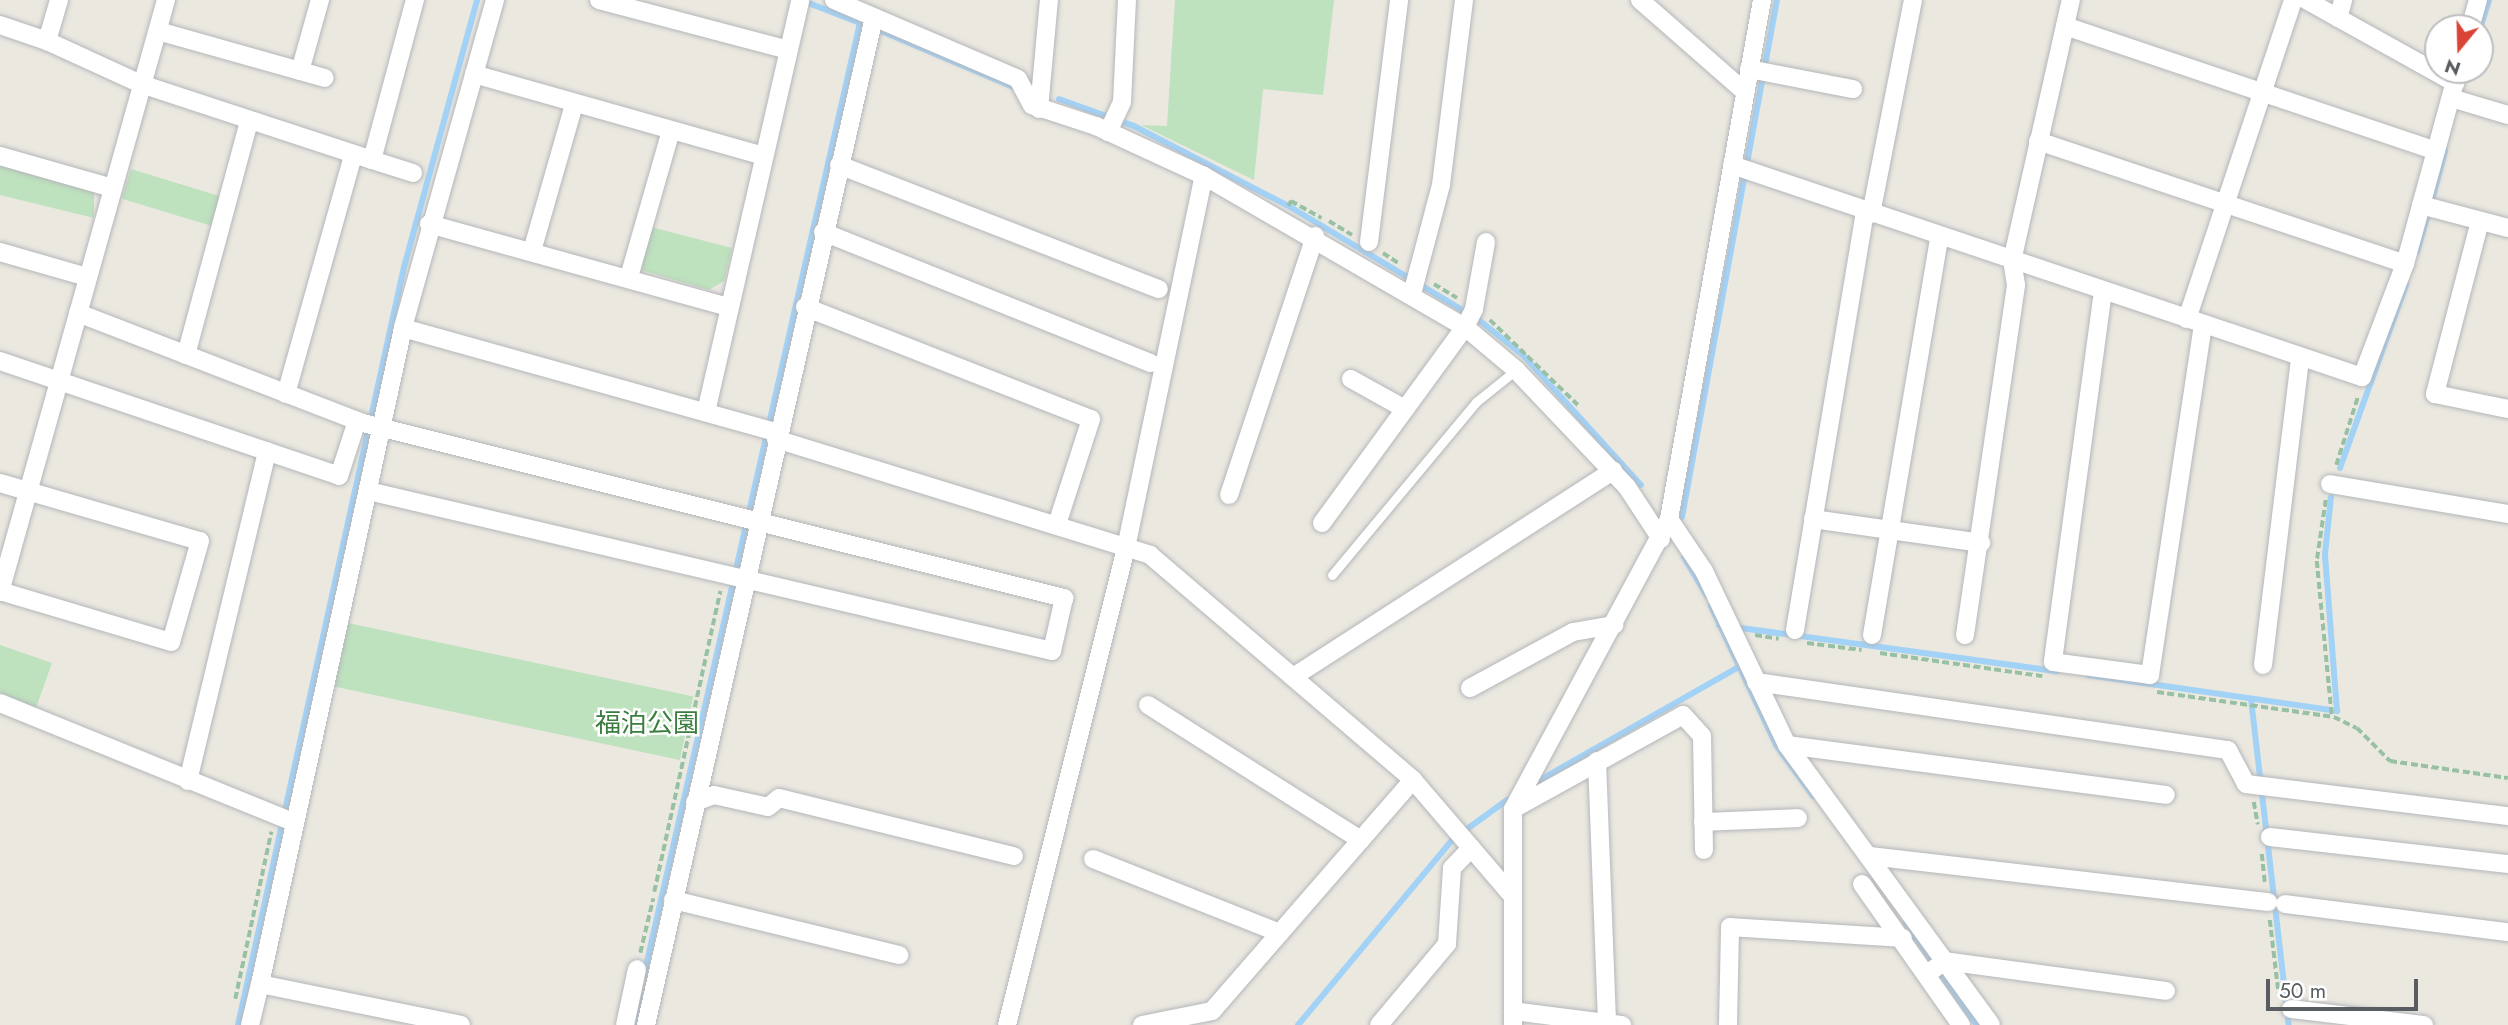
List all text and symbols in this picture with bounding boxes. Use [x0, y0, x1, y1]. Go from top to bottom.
north arrow [2424, 14, 2494, 84]
text: N [2441, 52, 2464, 83]
park label: 福泊公園 [595, 708, 699, 740]
scale bar [2270, 965, 2422, 1009]
text: 50 m [2279, 976, 2326, 1006]

